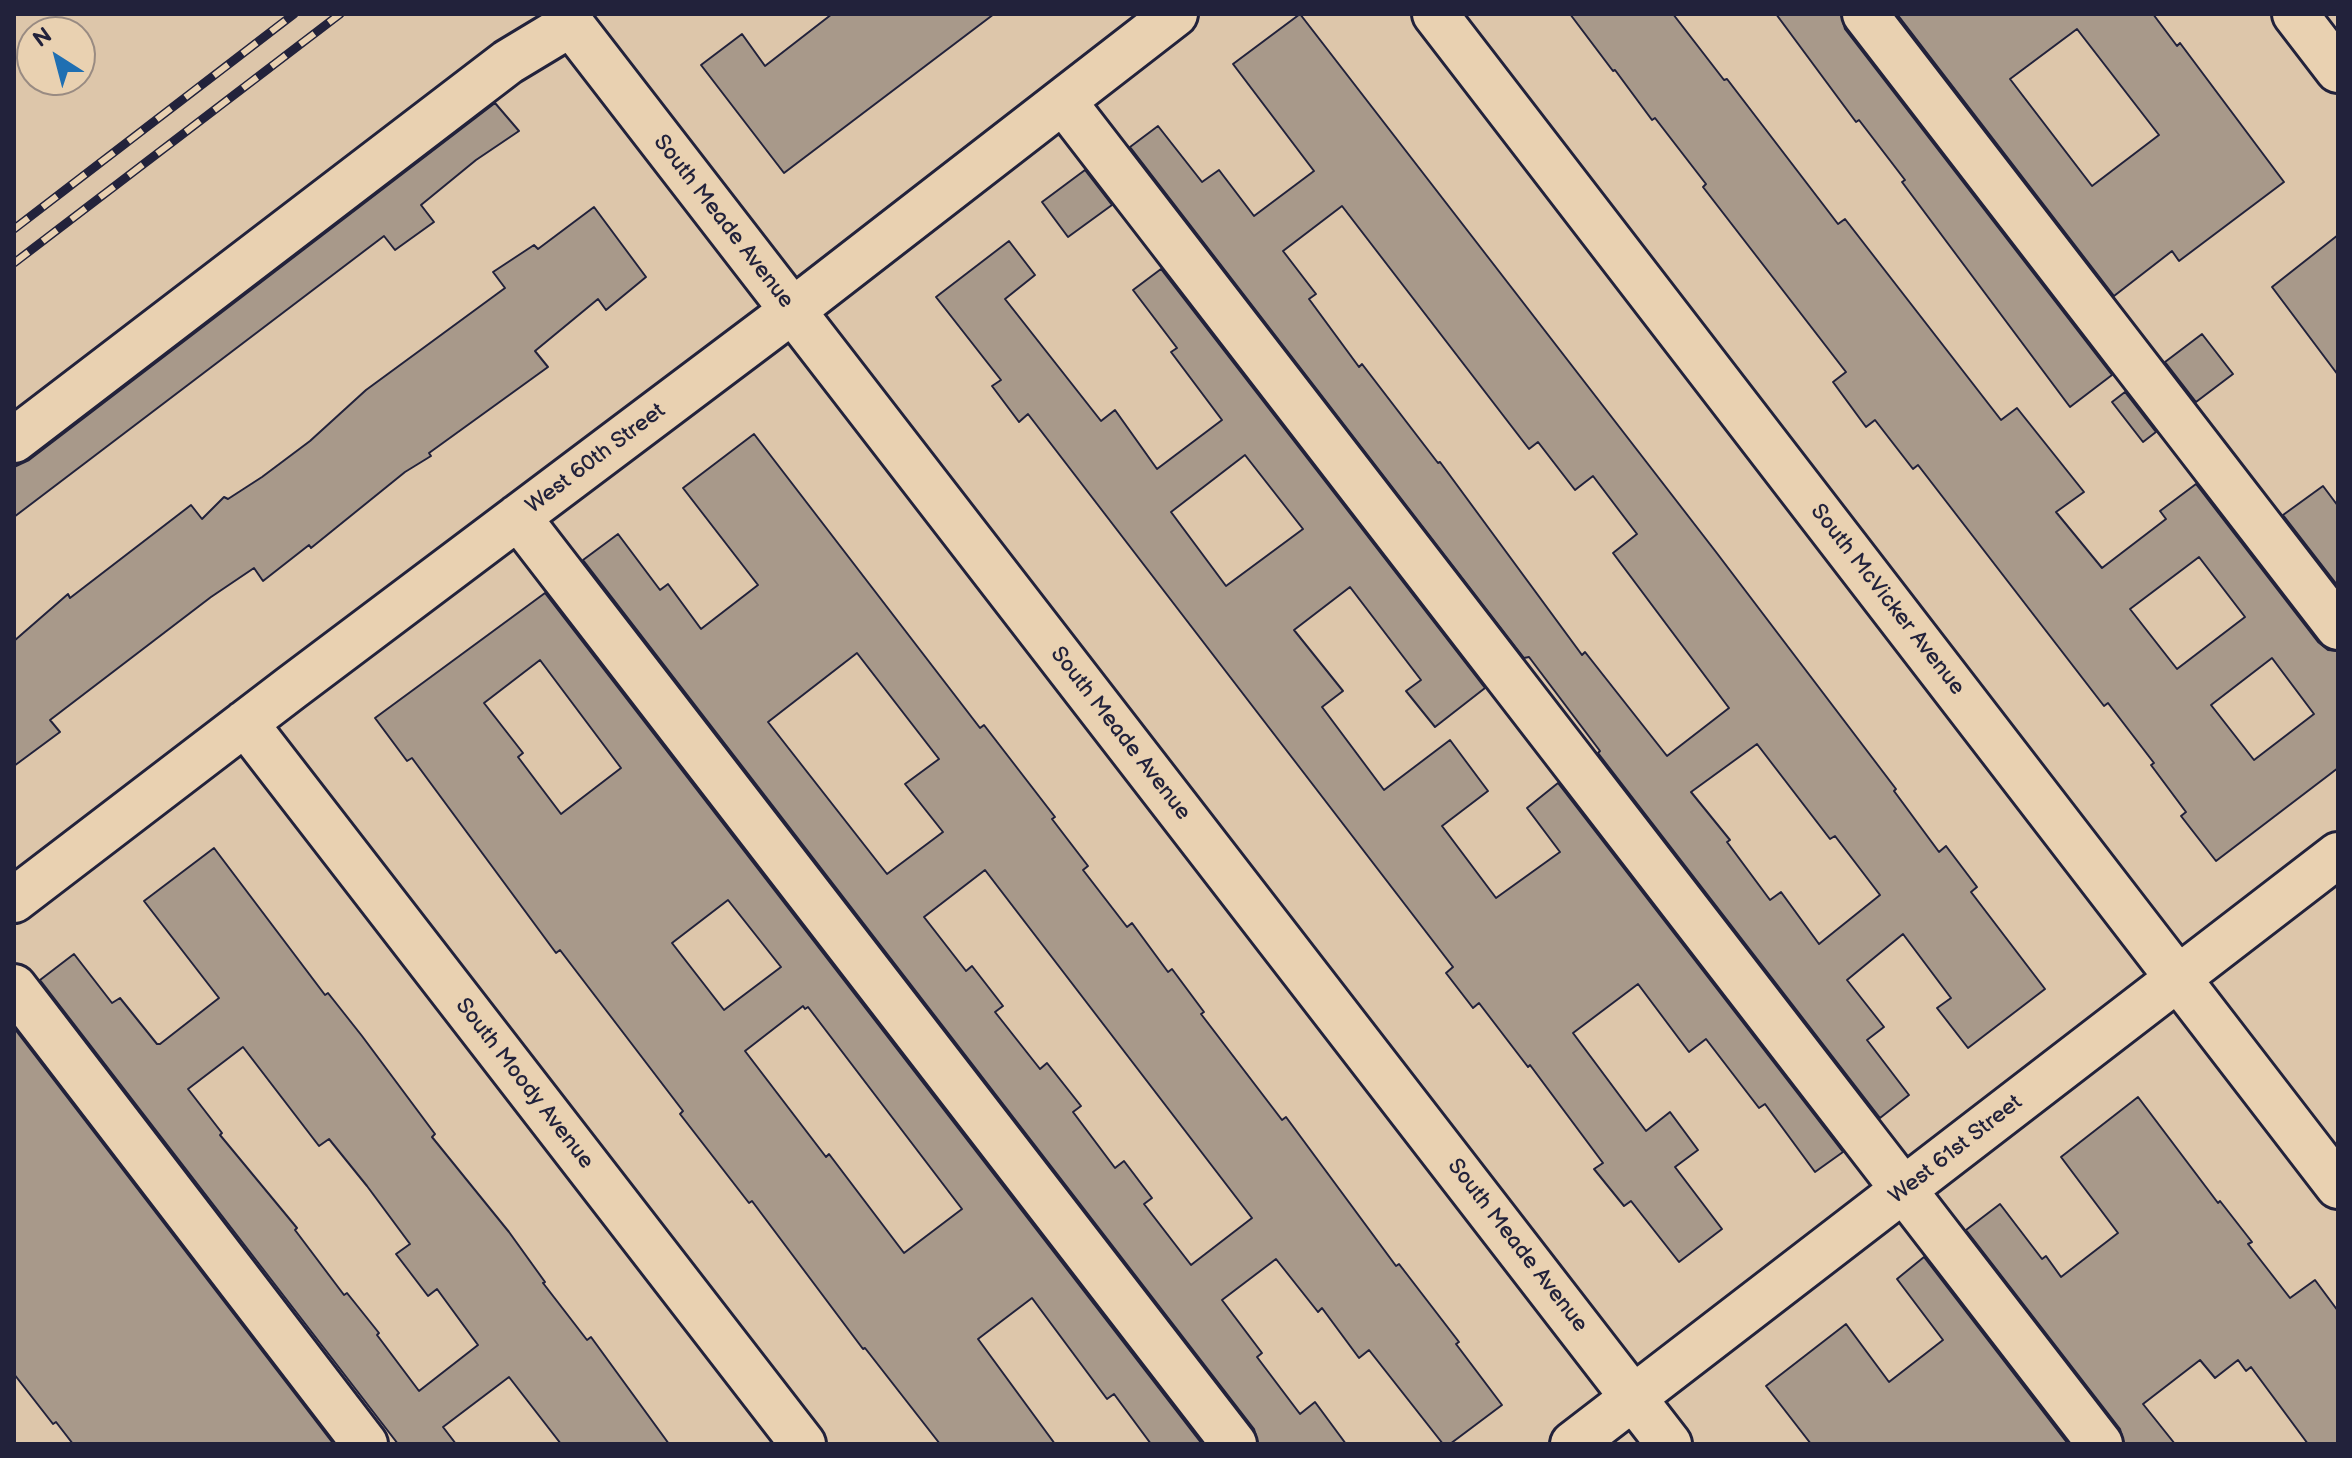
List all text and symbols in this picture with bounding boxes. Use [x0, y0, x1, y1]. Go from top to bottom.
north arrow [16, 16, 96, 96]
text: N [28, 22, 57, 54]
street label: South Meade Avenue [647, 130, 799, 314]
street label: West 60th Street [521, 398, 671, 520]
street label: South McVicker Avenue [1804, 499, 1970, 701]
street label: South Meade Avenue [1044, 642, 1196, 826]
street label: South Moody Avenue [449, 994, 599, 1174]
street label: West 61st Street [1884, 1090, 2028, 1210]
street label: South Meade Avenue [1441, 1154, 1593, 1338]

